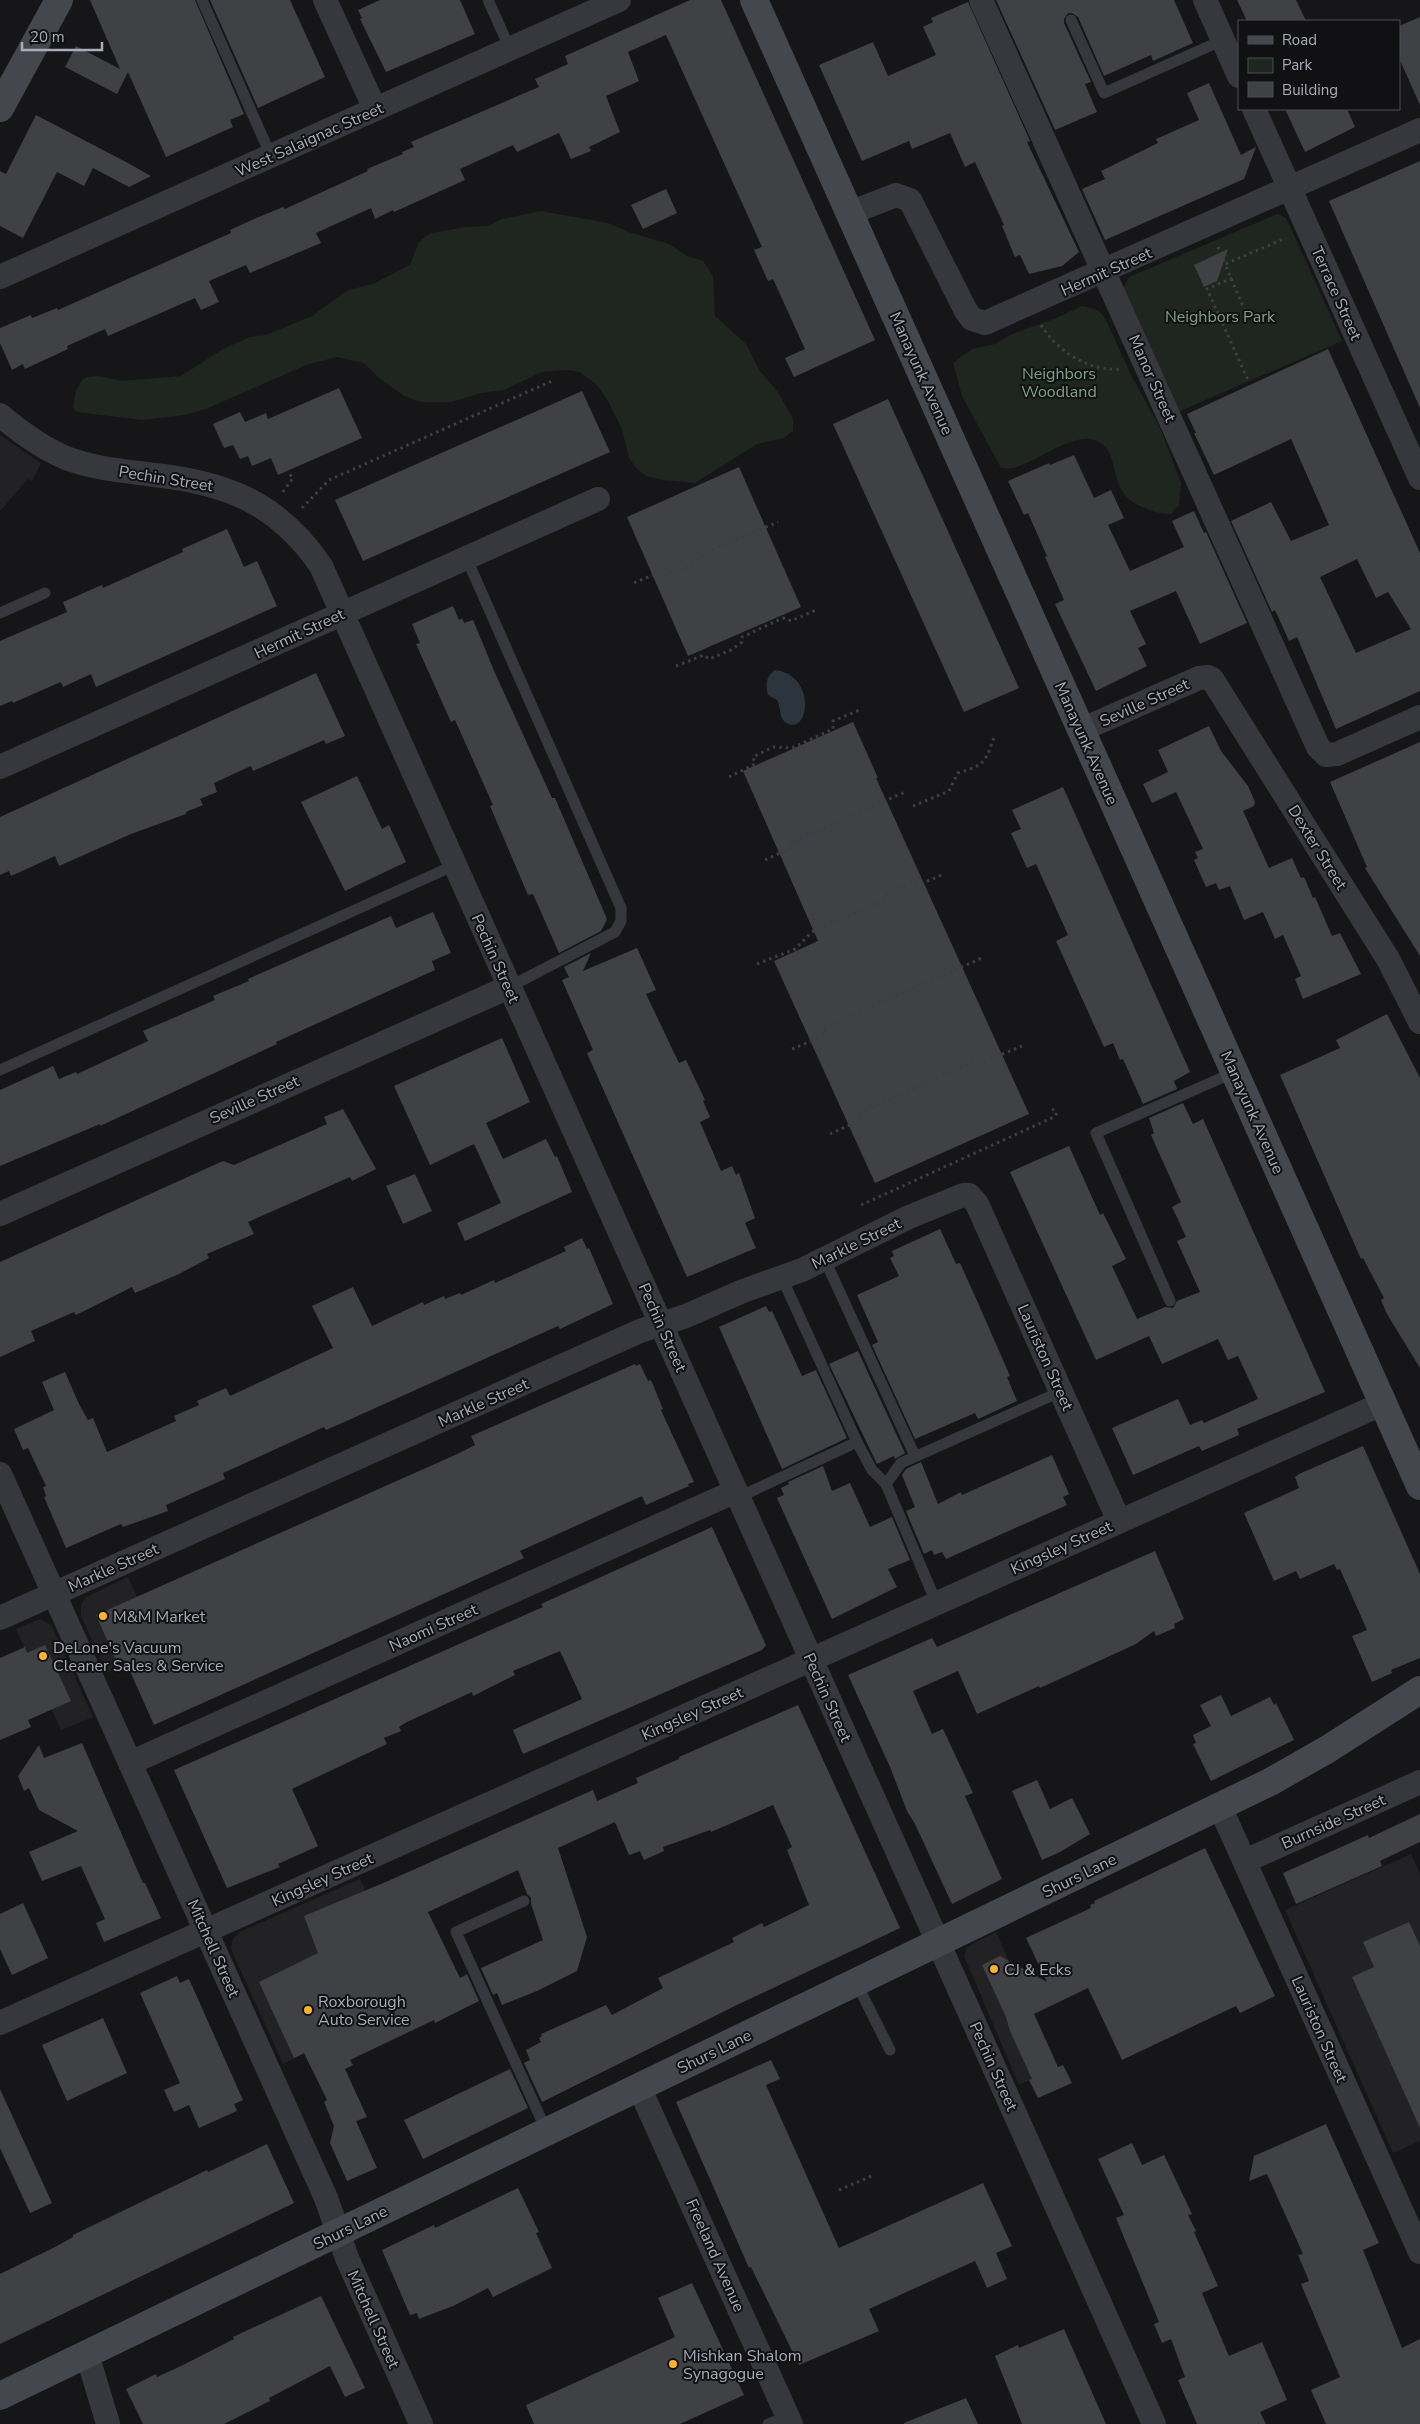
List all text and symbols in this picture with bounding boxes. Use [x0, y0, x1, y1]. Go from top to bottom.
scale bar [22, 20, 102, 52]
legend [1238, 20, 1400, 110]
text: 20 m [30, 27, 65, 47]
text: Road [1282, 30, 1317, 50]
text: Park [1282, 55, 1312, 75]
text: Building [1282, 80, 1338, 100]
street label: West Salaignac Street [232, 97, 387, 182]
street label: Hermit Street [1058, 242, 1156, 302]
street label: Terrace Street [1306, 243, 1367, 344]
park label: Neighbors Park [1165, 306, 1276, 328]
street label: Manayunk Avenue [884, 308, 958, 438]
street label: Manor Street [1123, 331, 1181, 426]
park label: Neighbors Woodland [1021, 363, 1097, 403]
street label: Pechin Street [117, 461, 215, 497]
street label: Hermit Street [251, 603, 348, 664]
street label: Seville Street [1096, 673, 1193, 732]
street label: Manayunk Avenue [1049, 678, 1123, 808]
street label: Dexter Street [1282, 801, 1352, 895]
street label: Pechin Street [466, 910, 525, 1007]
street label: Manayunk Avenue [1215, 1047, 1289, 1177]
street label: Seville Street [206, 1070, 303, 1129]
street label: Markle Street [808, 1213, 905, 1275]
street label: Pechin Street [633, 1279, 692, 1376]
street label: Lauriston Street [1012, 1301, 1079, 1415]
street label: Markle Street [435, 1373, 532, 1433]
street label: Kingsley Street [1007, 1516, 1116, 1580]
street label: Markle Street [65, 1538, 162, 1598]
street label: Naomi Street [386, 1599, 481, 1657]
place label: M&M Market [113, 1606, 206, 1628]
marker: M&M Market [97, 1610, 109, 1622]
place label: DeLone's Vacuum Cleaner Sales & Service [53, 1637, 224, 1677]
street label: Pechin Street [798, 1649, 857, 1746]
marker: DeLone's Vacuum Cleaner Sales & Service [37, 1650, 49, 1662]
street label: Kingsley Street [638, 1682, 747, 1746]
street label: Burnside Street [1278, 1789, 1389, 1855]
street label: Kingsley Street [268, 1848, 377, 1912]
street label: Shurs Lane [1039, 1848, 1120, 1903]
street label: Mitchell Street [182, 1896, 245, 2001]
place label: CJ & Ecks [1004, 1959, 1071, 1981]
marker: CJ & Ecks [988, 1963, 1000, 1975]
street label: Lauriston Street [1286, 1973, 1353, 2087]
place label: Roxborough Auto Service [318, 1991, 409, 2031]
marker: Roxborough Auto Service [302, 2004, 314, 2016]
street label: Pechin Street [964, 2018, 1023, 2115]
street label: Shurs Lane [674, 2024, 755, 2079]
street label: Freeland Avenue [680, 2195, 750, 2315]
street label: Shurs Lane [310, 2200, 391, 2255]
street label: Mitchell Street [342, 2267, 405, 2372]
place label: Mishkan Shalom Synagogue [683, 2345, 801, 2385]
marker: Mishkan Shalom Synagogue [667, 2358, 679, 2370]

